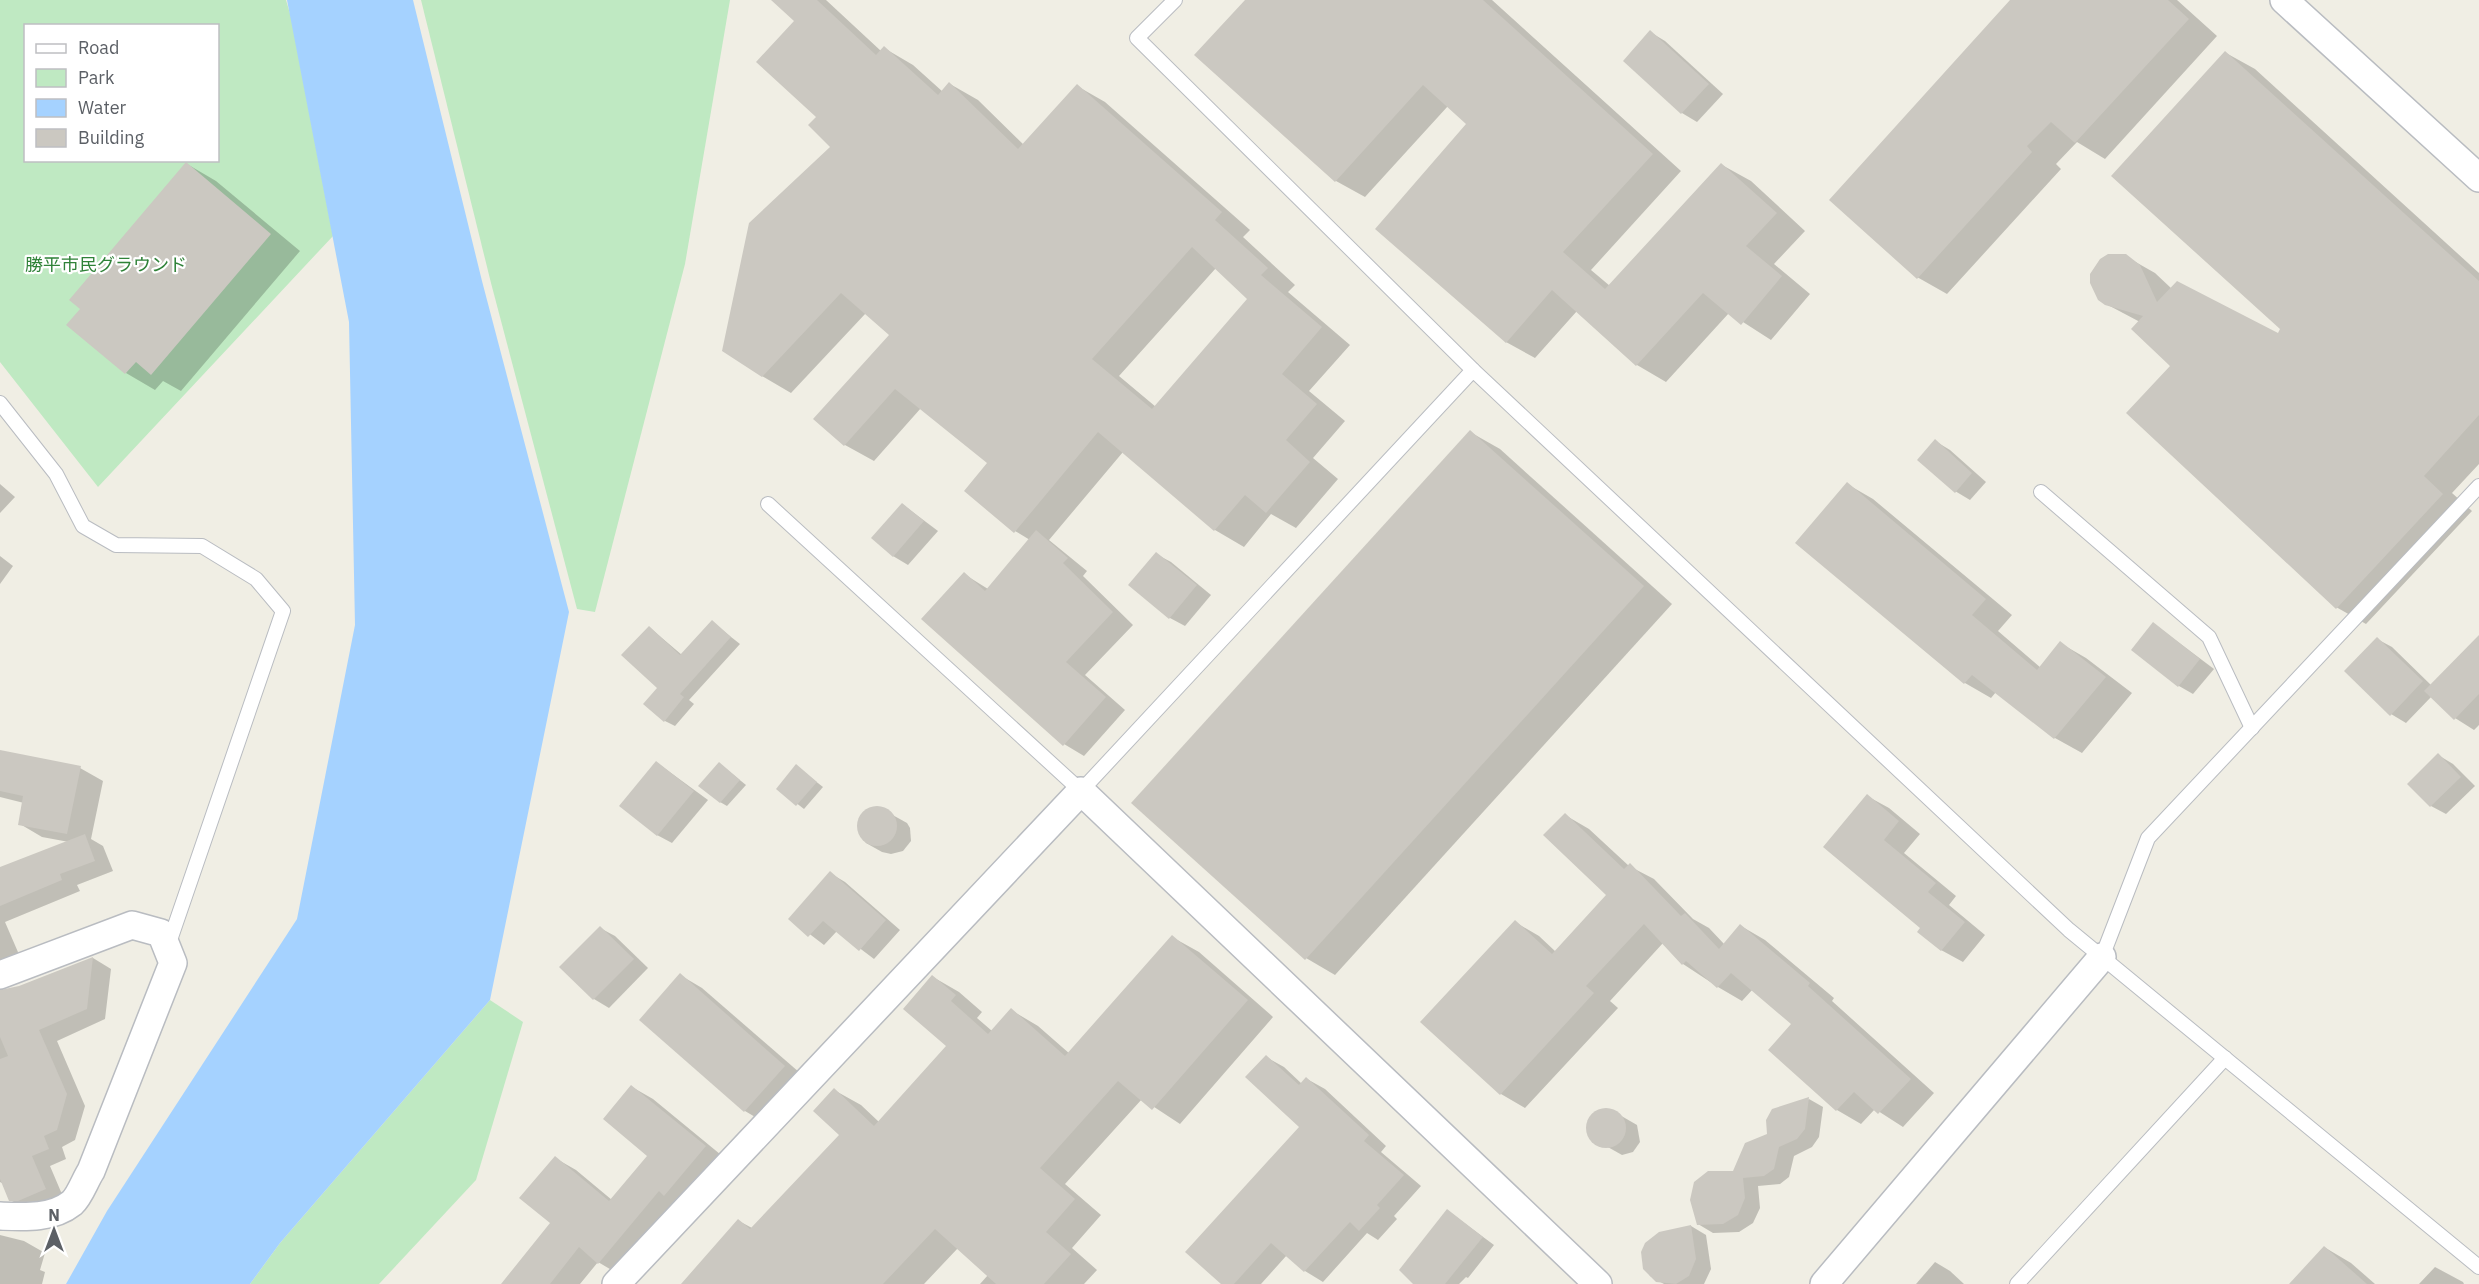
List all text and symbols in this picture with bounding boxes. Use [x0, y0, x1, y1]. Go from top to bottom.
legend [24, 24, 219, 162]
text: Road [78, 36, 119, 59]
text: Park [78, 66, 115, 89]
text: Water [78, 96, 127, 119]
text: Building [78, 126, 145, 149]
park label: 勝平市民グラウンド [25, 253, 187, 276]
north arrow [24, 1200, 84, 1260]
text: N [48, 1205, 60, 1225]

